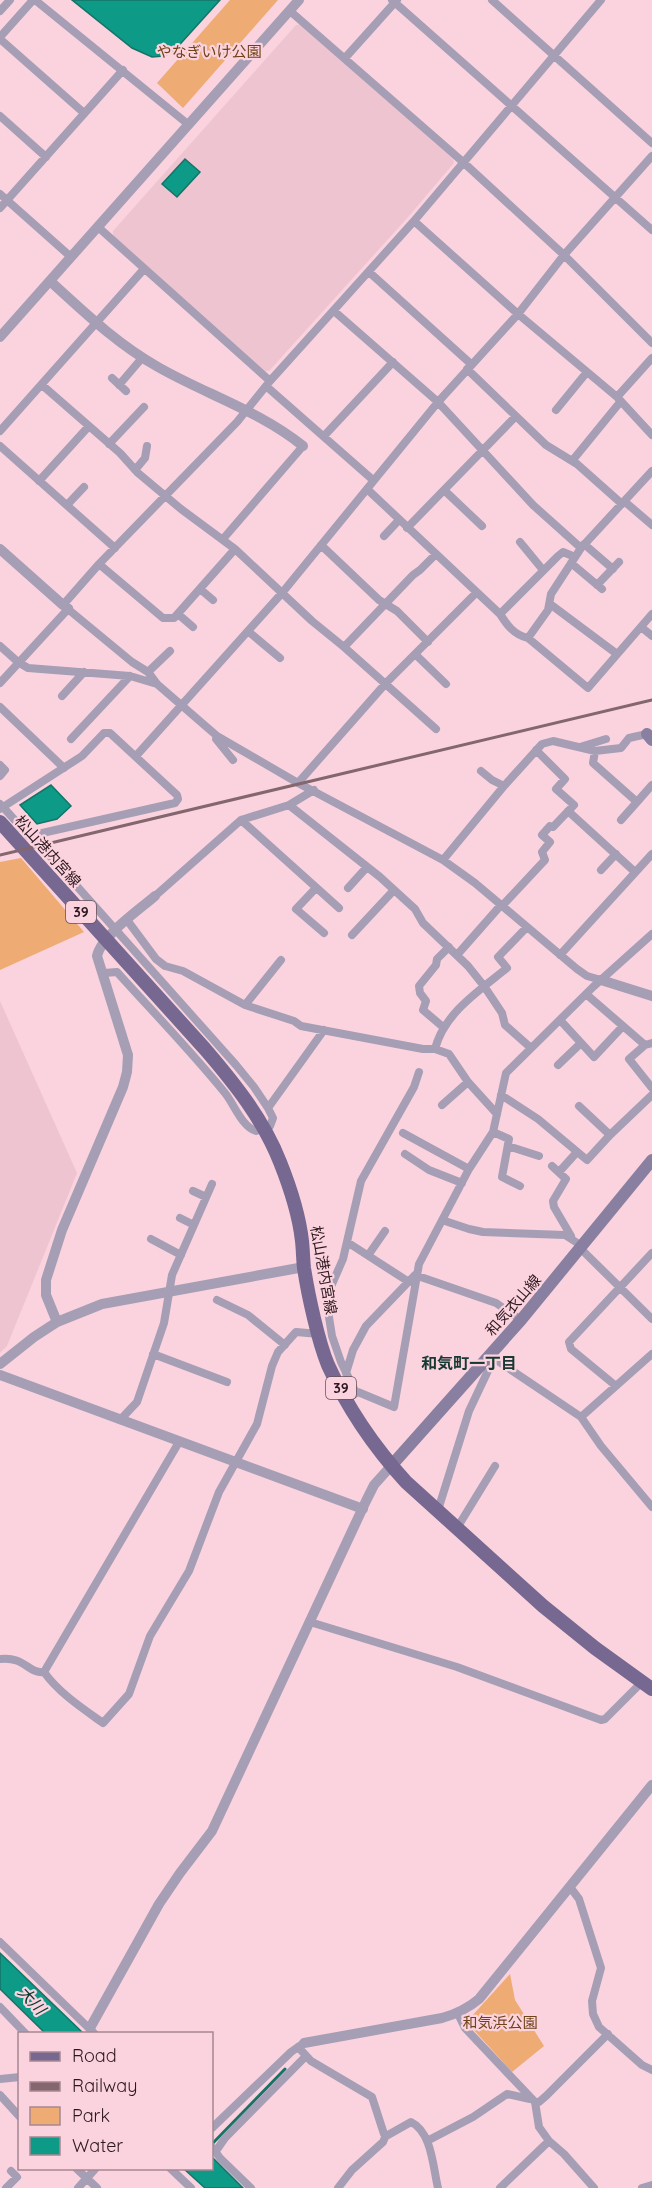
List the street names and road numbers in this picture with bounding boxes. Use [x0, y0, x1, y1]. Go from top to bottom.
street label: 松山港内宮線 [11, 811, 85, 891]
road number: 39 [66, 901, 96, 923]
street label: 松山港内宮線 [307, 1224, 341, 1316]
street label: 和気衣山線 [481, 1270, 545, 1340]
road number: 39 [326, 1377, 356, 1399]

